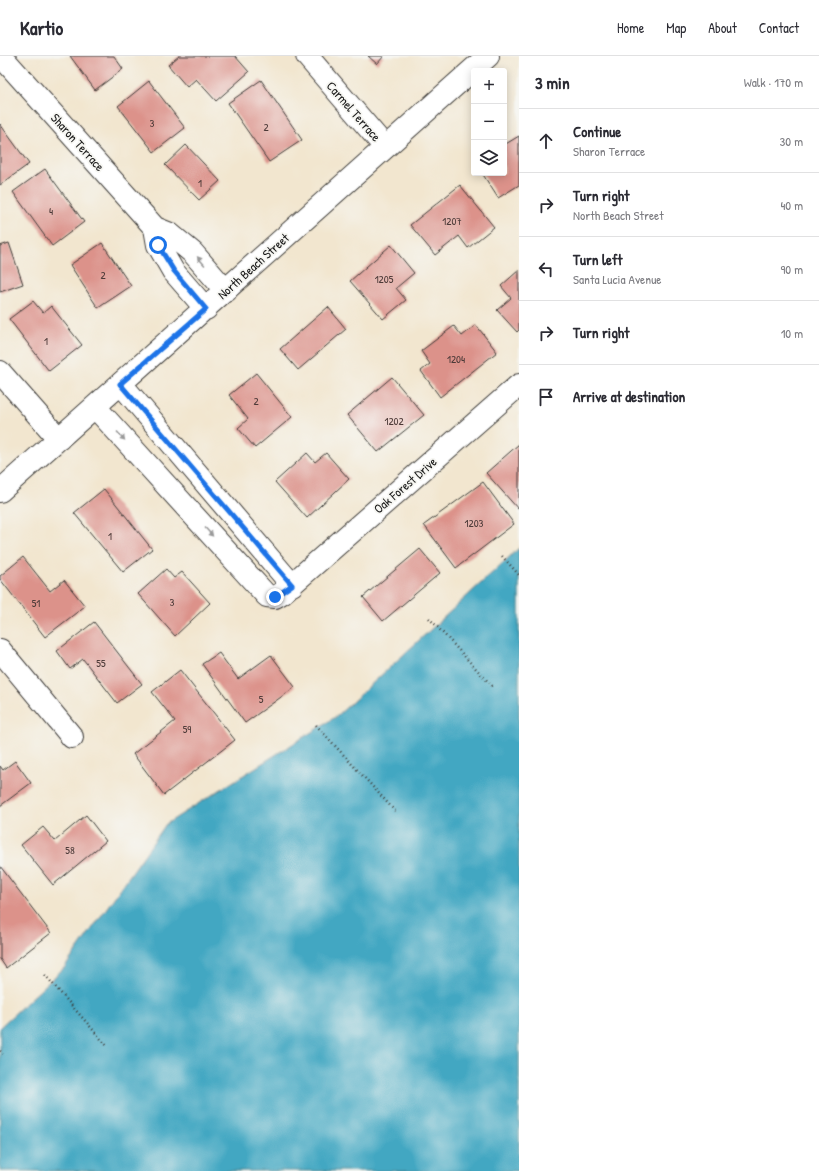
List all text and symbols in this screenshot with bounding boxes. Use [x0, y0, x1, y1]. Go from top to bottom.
text: Kartio [20, 15, 63, 41]
text: Home [617, 18, 644, 37]
text: Map [666, 18, 686, 37]
text: About [708, 18, 737, 37]
text: Contact [759, 18, 799, 37]
map controls [471, 68, 507, 176]
button: + [471, 68, 507, 104]
text: 3 min [535, 71, 570, 94]
text: Walk · 170 m [744, 73, 803, 91]
street label: Carmel Terrace [323, 77, 385, 145]
button: − [471, 104, 507, 140]
street label: Sharon Terrace [47, 109, 109, 175]
house number: 3 [150, 116, 155, 130]
house number: 2 [263, 120, 269, 134]
text: Continue [573, 121, 621, 142]
icon: ahead [535, 130, 557, 152]
text: 30 m [780, 132, 803, 150]
button: layers [471, 140, 507, 176]
text: Sharon Terrace [573, 142, 645, 160]
house number: 1 [198, 176, 202, 190]
text: Turn right [573, 185, 629, 206]
icon: right [535, 194, 557, 216]
text: 40 m [780, 196, 803, 214]
house number: 4 [49, 204, 53, 218]
text: North Beach Street [573, 206, 664, 224]
house number: 1207 [442, 214, 462, 228]
street label: North Beach Street [213, 229, 293, 303]
route start [149, 236, 167, 254]
text: Turn left [573, 249, 623, 270]
one-way arrow [196, 256, 205, 267]
icon: left [535, 258, 557, 280]
text: 90 m [781, 260, 803, 278]
house number: 2 [100, 268, 106, 282]
text: Santa Lucia Avenue [573, 270, 662, 288]
house number: 1205 [375, 272, 394, 286]
icon: right [535, 322, 557, 344]
text: Turn right [573, 322, 629, 343]
text: 10 m [781, 324, 803, 342]
house number: 1 [44, 334, 48, 348]
house number: 1204 [447, 352, 465, 366]
icon: arrive [535, 386, 557, 408]
text: Arrive at destination [573, 386, 685, 407]
house number: 2 [253, 394, 259, 408]
house number: 1202 [384, 414, 404, 428]
one-way arrow [117, 430, 126, 441]
street label: Oak Forest Drive [370, 453, 440, 517]
house number: 1203 [465, 516, 484, 530]
one-way arrow [204, 527, 214, 537]
house number: 1 [108, 529, 112, 543]
route end [266, 588, 284, 606]
house number: 3 [170, 595, 175, 609]
house number: 51 [32, 596, 40, 610]
house number: 55 [96, 656, 106, 670]
house number: 5 [259, 692, 264, 706]
house number: 59 [183, 722, 191, 736]
house number: 58 [65, 843, 75, 857]

